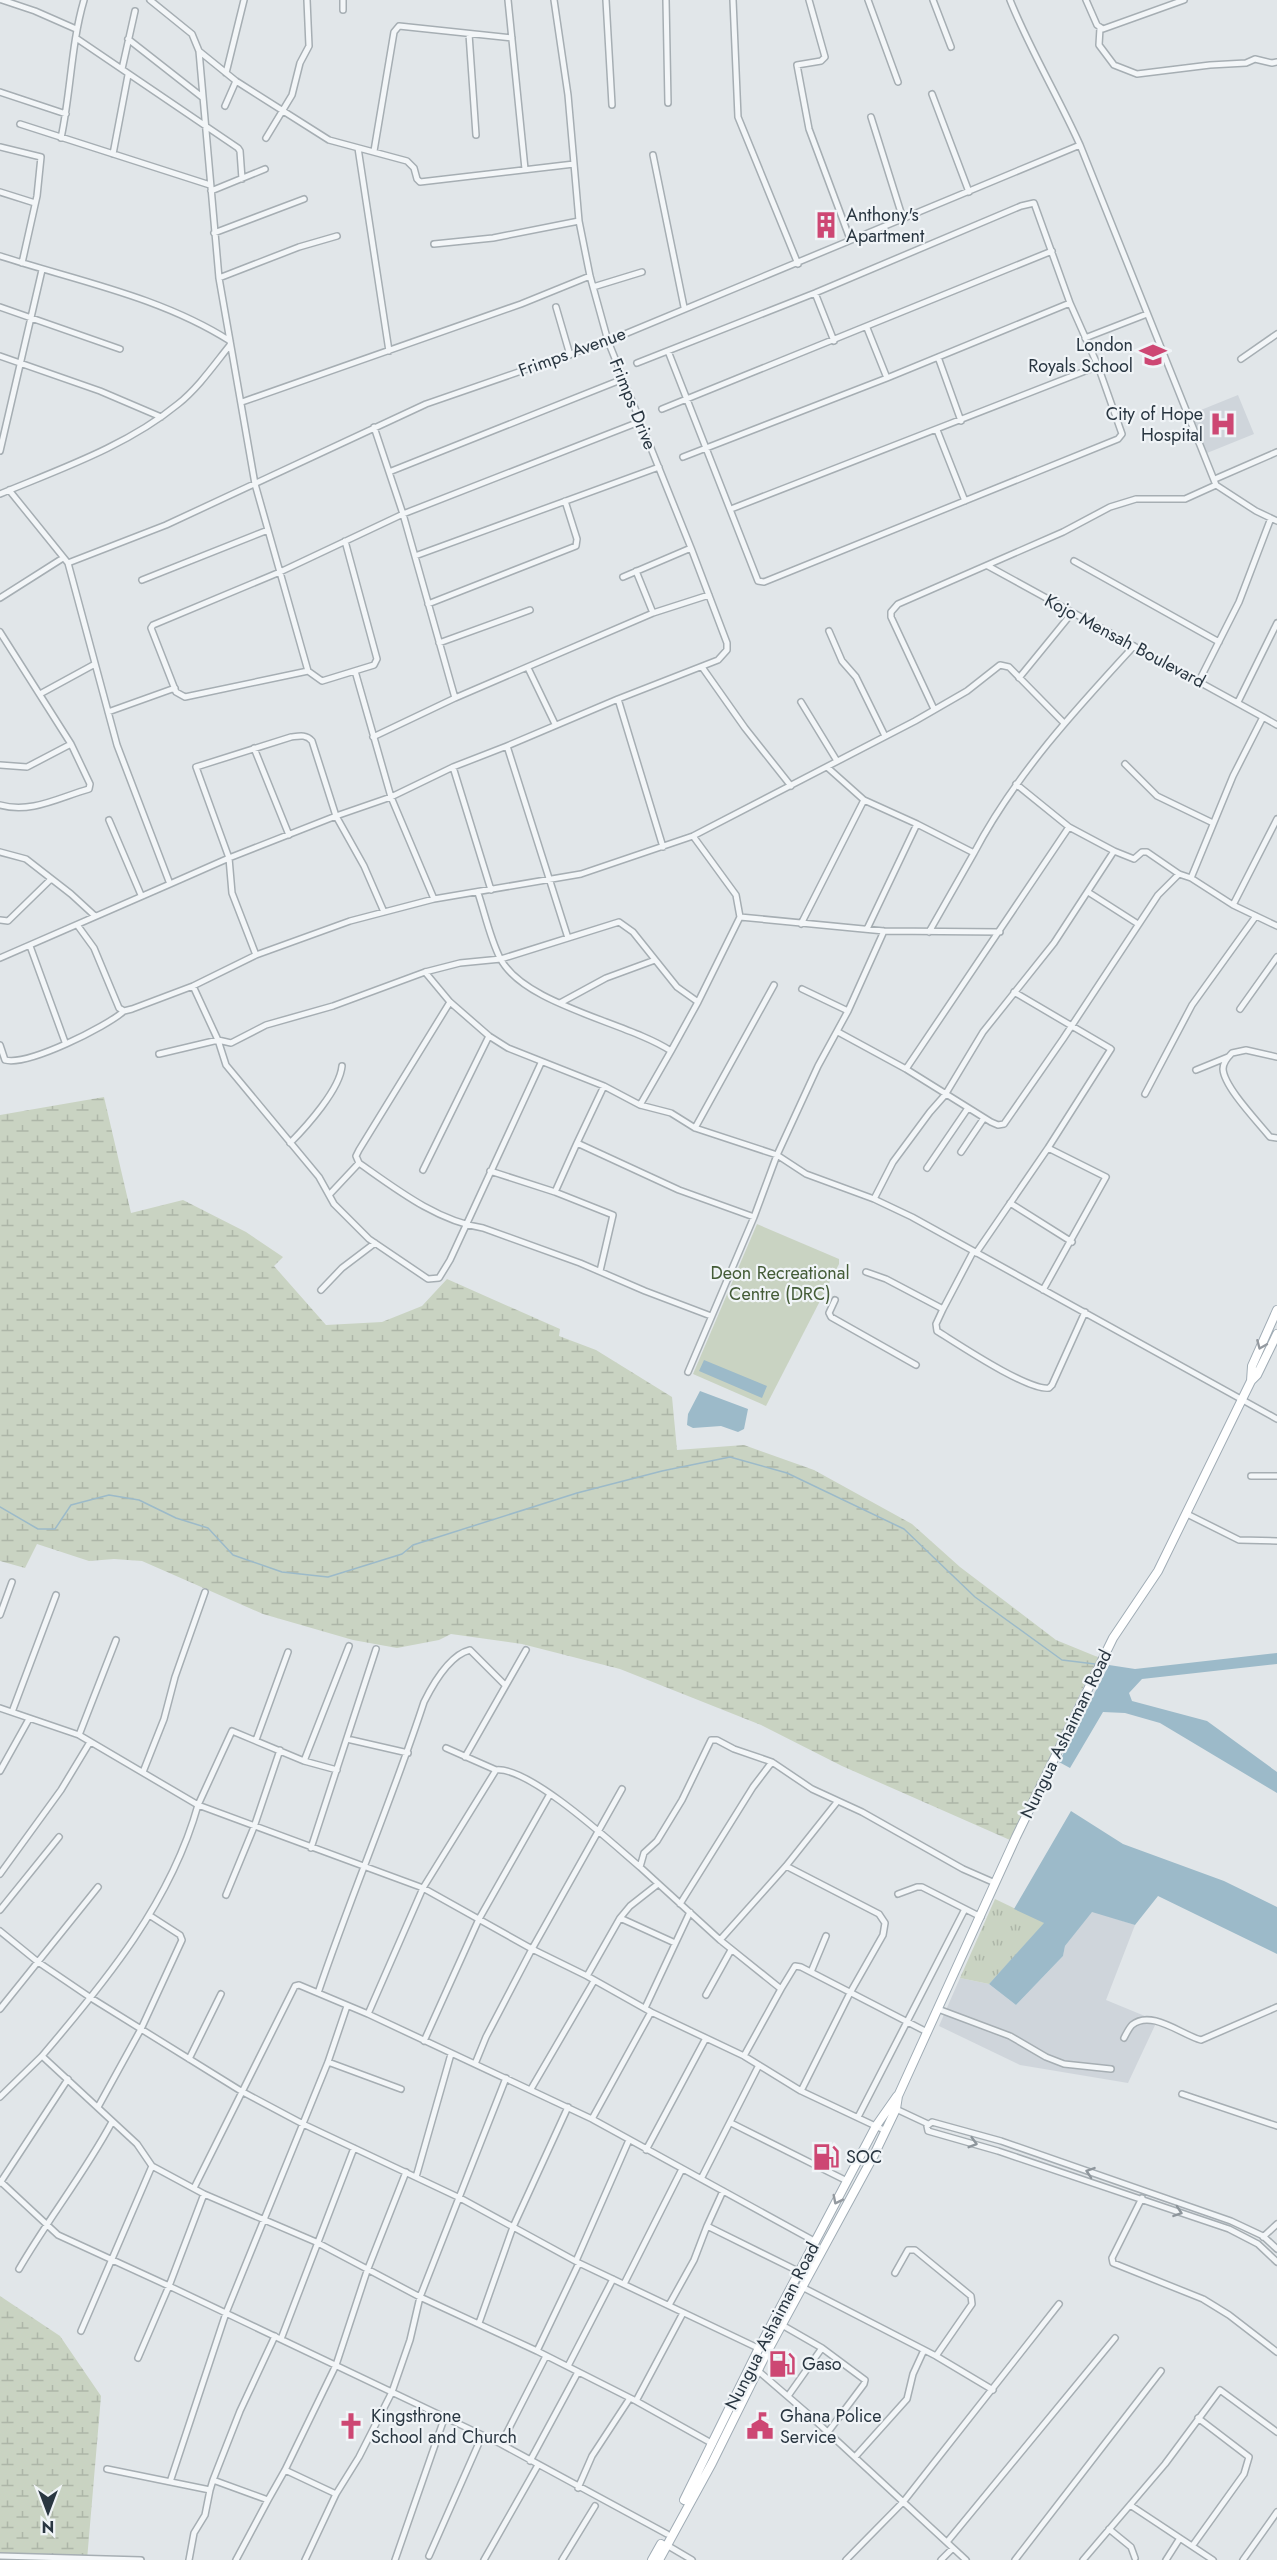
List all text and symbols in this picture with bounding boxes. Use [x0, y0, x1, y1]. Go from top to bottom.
place label: Anthony's Apartment [846, 202, 925, 249]
building icon: Anthony's Apartment [811, 210, 841, 240]
street label: Frimps Avenue [515, 321, 629, 383]
place label: London Royals School [1028, 332, 1133, 379]
school or university icon: London Royals School [1138, 340, 1168, 370]
street label: Frimps Drive [603, 354, 663, 454]
place label: City of Hope Hospital [1106, 401, 1203, 448]
hospital icon: City of Hope Hospital [1208, 409, 1238, 439]
street label: Kojo Mensah Boulevard [1040, 588, 1210, 694]
park label: Deon Recreational Centre (DRC) [710, 1260, 850, 1307]
one-way arrow [1256, 1339, 1268, 1350]
street label: Nungua Ashaiman Road [1014, 1645, 1118, 1823]
one-way arrow [968, 2136, 978, 2149]
fuel station icon: SOC [811, 2142, 841, 2172]
place label: SOC [846, 2144, 882, 2170]
one-way arrow [1085, 2167, 1096, 2180]
one-way arrow [832, 2194, 844, 2205]
one-way arrow [1172, 2204, 1183, 2217]
street label: Nungua Ashaiman Road [718, 2238, 826, 2414]
fuel station icon: Gaso [767, 2349, 797, 2379]
place label: Gaso [802, 2351, 842, 2377]
place label: Kingsthrone School and Church [371, 2403, 517, 2450]
place label: Ghana Police Service [780, 2403, 881, 2450]
church icon: Kingsthrone School and Church [336, 2411, 366, 2441]
public building icon: Ghana Police Service [745, 2411, 775, 2441]
north arrow [18, 2482, 78, 2542]
text: N [42, 2515, 54, 2538]

